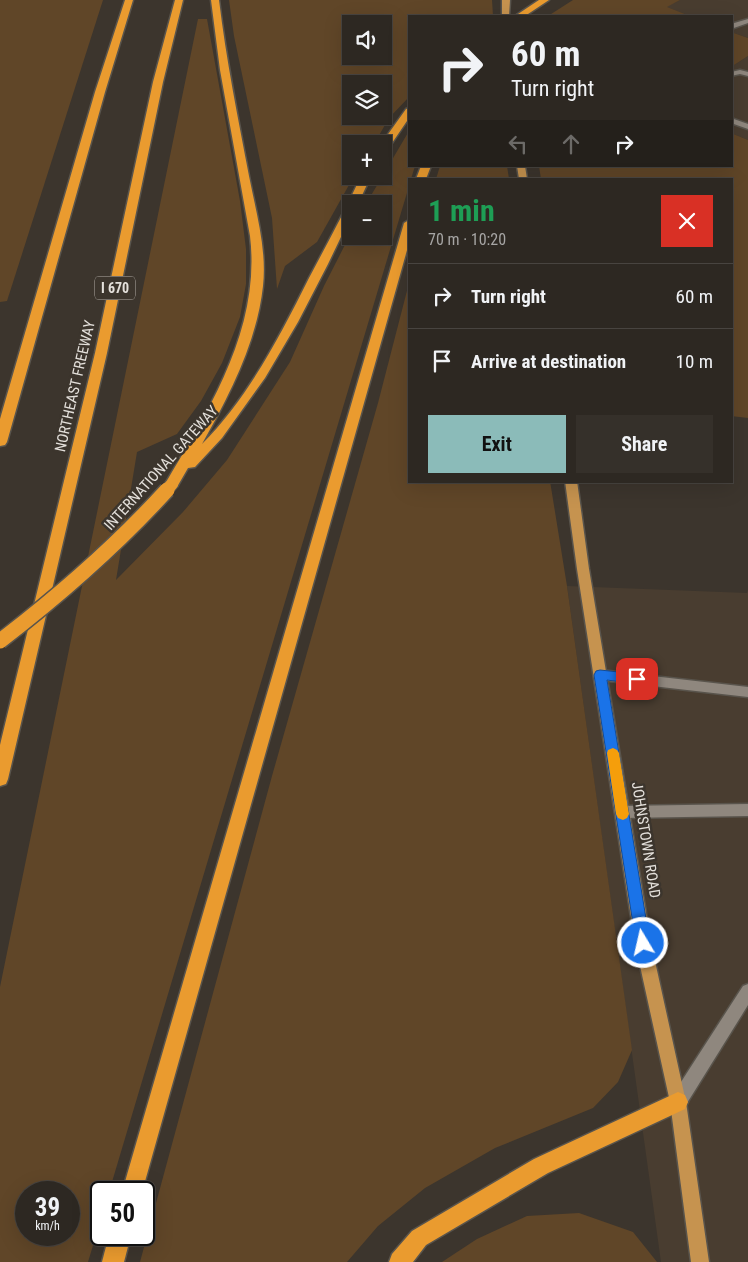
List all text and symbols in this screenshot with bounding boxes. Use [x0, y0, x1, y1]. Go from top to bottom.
map controls [342, 15, 392, 245]
button: sound [342, 15, 392, 65]
text: 60 m [511, 34, 580, 75]
icon: right [428, 35, 493, 100]
button: layers [342, 75, 392, 125]
text: Turn right [511, 76, 594, 101]
icon: left [504, 130, 532, 158]
icon: ahead [557, 130, 585, 158]
icon: right [610, 130, 638, 158]
button: + [342, 135, 392, 185]
text: 1 min [428, 193, 495, 228]
button: − [342, 195, 392, 245]
button: close [661, 195, 713, 247]
text: 70 m · 10:20 [428, 230, 506, 249]
road number: I 670 [95, 276, 135, 300]
icon: right [428, 282, 456, 310]
text: Turn right [471, 285, 546, 308]
text: 60 m [676, 285, 713, 308]
street label: NORTHEAST FREEWAY [51, 318, 99, 454]
icon: arrive [428, 347, 456, 375]
text: Arrive at destination [471, 350, 626, 373]
text: 10 m [676, 350, 713, 373]
street label: INTERNATIONAL GATEWAY [100, 402, 222, 534]
button: Exit [428, 415, 566, 473]
button: Share [576, 415, 713, 473]
pin [616, 658, 658, 700]
icon: arrive [623, 665, 651, 693]
street label: JOHNSTOWN ROAD [628, 781, 664, 899]
position arrow [616, 916, 668, 968]
speed limit sign: 50 [90, 1181, 155, 1246]
text: 39 [35, 1193, 60, 1222]
text: km/h [35, 1219, 60, 1233]

